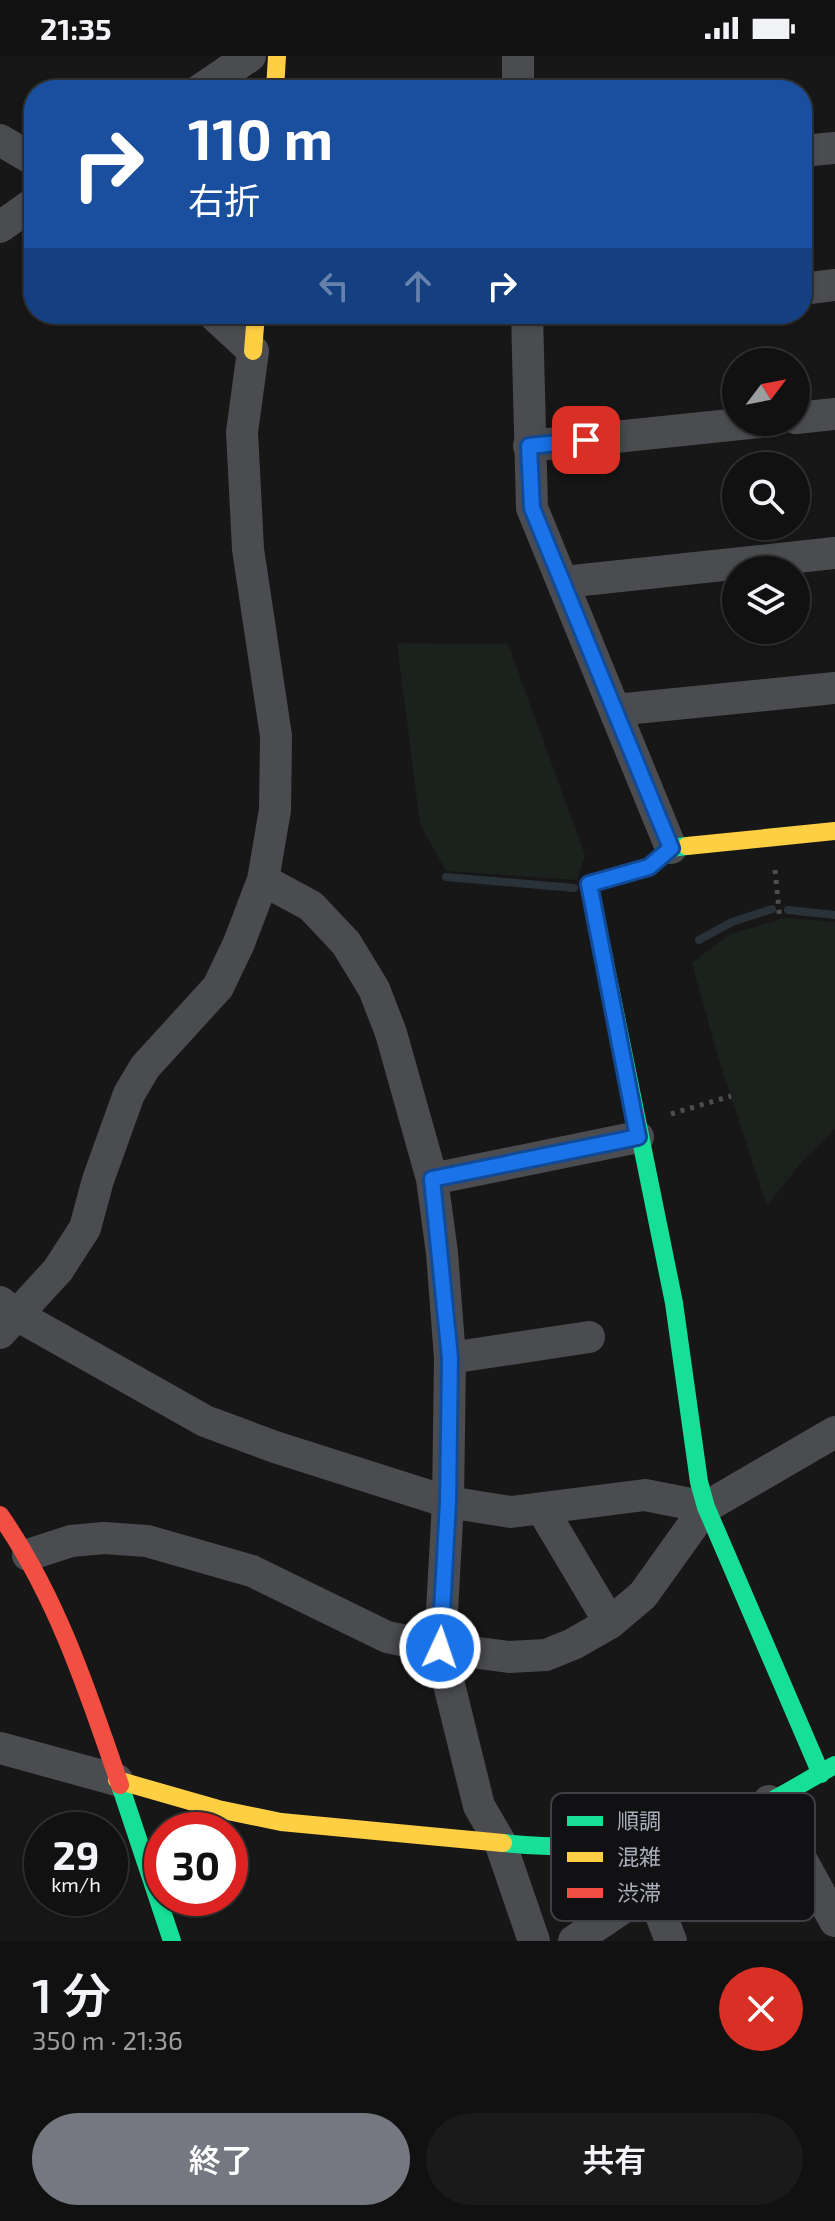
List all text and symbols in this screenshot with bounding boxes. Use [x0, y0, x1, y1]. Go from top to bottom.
text: 21:35 [40, 10, 112, 46]
text: 110 m [188, 104, 333, 171]
icon: right [56, 112, 160, 216]
text: 右折 [188, 178, 260, 221]
icon: left [312, 264, 356, 308]
icon: ahead [396, 264, 440, 308]
icon: right [480, 264, 524, 308]
north arrow [722, 348, 810, 436]
map controls [722, 348, 810, 644]
pin [552, 406, 620, 474]
icon: arrive [564, 418, 608, 462]
button: search [722, 452, 810, 540]
button: layers [722, 556, 810, 644]
position arrow [398, 1606, 482, 1690]
legend [551, 1793, 815, 1921]
text: 順調 [617, 1807, 661, 1833]
speed limit sign: 30 [144, 1812, 248, 1916]
text: 29 [53, 1830, 99, 1878]
text: 混雑 [617, 1843, 661, 1869]
text: km/h [51, 1872, 101, 1896]
text: 渋滞 [617, 1879, 661, 1905]
text: 1 分 [32, 1965, 111, 2023]
button: close [719, 1967, 803, 2051]
text: 350 m · 21:36 [32, 2024, 183, 2055]
button: 終了 [32, 2113, 410, 2205]
button: 共有 [426, 2113, 803, 2205]

